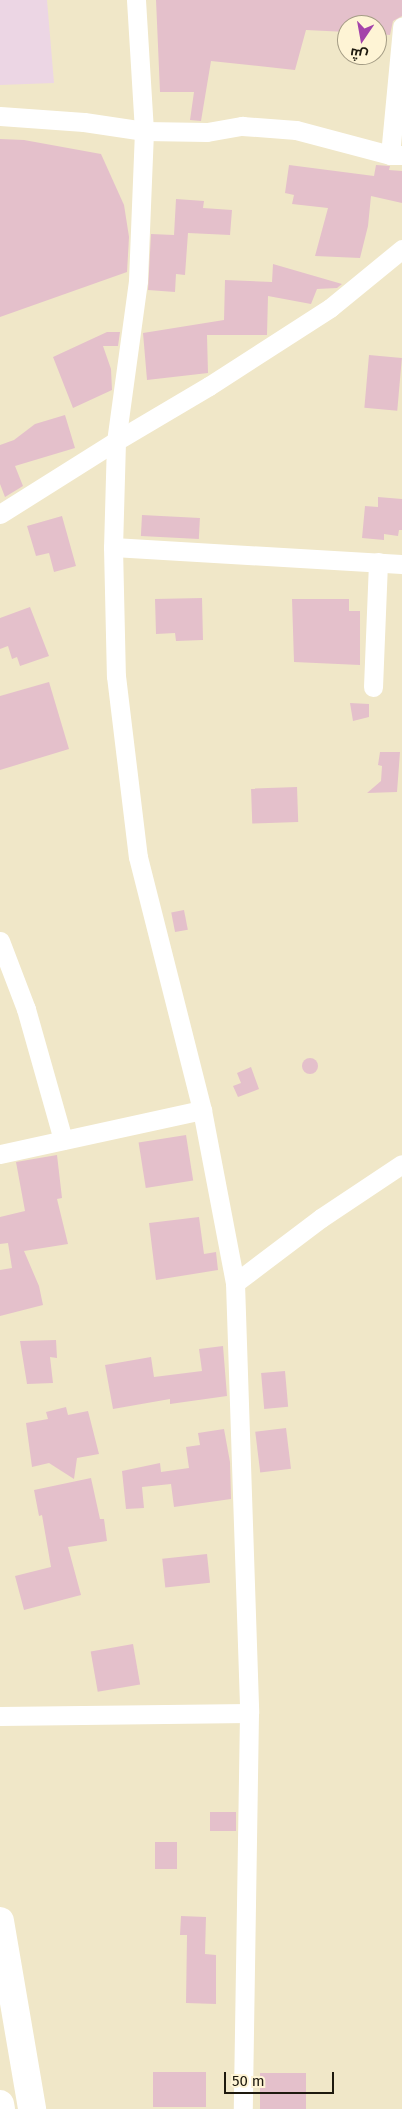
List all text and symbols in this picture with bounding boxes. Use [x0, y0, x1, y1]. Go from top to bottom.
north arrow [337, 15, 387, 65]
text: ش [348, 44, 370, 64]
scale bar [227, 2062, 337, 2094]
text: 50 m [232, 2072, 265, 2090]

